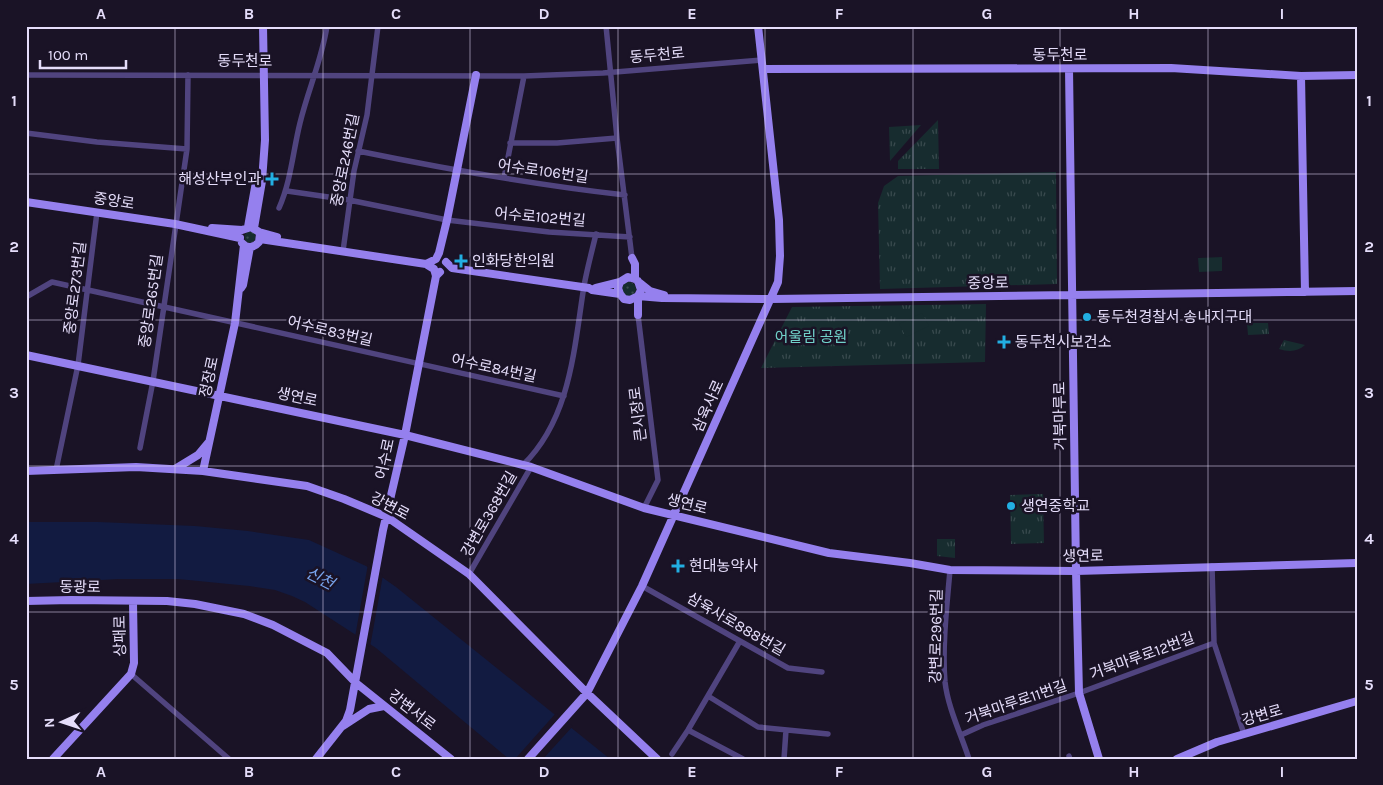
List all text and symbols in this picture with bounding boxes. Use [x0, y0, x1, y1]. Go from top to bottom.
text: A [96, 4, 106, 23]
text: B [244, 4, 254, 23]
text: C [391, 4, 401, 23]
text: D [539, 4, 550, 23]
text: E [687, 4, 697, 23]
text: F [835, 4, 844, 23]
text: G [982, 4, 992, 23]
text: H [1128, 4, 1140, 23]
text: I [1280, 4, 1284, 23]
scale bar [40, 38, 126, 70]
street label: 동두천로 [629, 44, 685, 66]
text: 100 m [48, 46, 88, 64]
street label: 동두천로 [1032, 46, 1088, 64]
street label: 동두천로 [217, 52, 273, 70]
text: 1 [11, 91, 17, 110]
text: 1 [1366, 91, 1372, 110]
street label: 중앙로246번길 [327, 112, 363, 208]
street label: 어수로106번길 [496, 156, 590, 186]
place label: 해성산부인과 [178, 170, 261, 188]
marker: 해성산부인과 [265, 172, 279, 186]
street label: 중앙로 [92, 189, 136, 213]
street label: 어수로102번길 [494, 204, 586, 230]
text: 2 [9, 237, 19, 256]
text: 2 [1364, 237, 1374, 256]
street label: 중앙로273번길 [60, 240, 90, 336]
place label: 인화당한의원 [472, 252, 555, 270]
street label: 중앙로265번길 [135, 253, 167, 349]
marker: 인화당한의원 [454, 254, 468, 268]
street label: 중앙로 [967, 274, 1009, 292]
place label: 동두천경찰서 송내지구대 [1097, 308, 1252, 326]
marker: 동두천경찰서 송내지구대 [1081, 311, 1093, 323]
street label: 어수로83번길 [286, 312, 374, 350]
park label: 어울림 공원 [775, 328, 847, 346]
place label: 동두천시보건소 [1015, 333, 1112, 351]
marker: 동두천시보건소 [997, 335, 1011, 349]
street label: 어수로84번길 [450, 350, 538, 386]
street label: 정장로 [196, 355, 222, 399]
street label: 삼육사로 [689, 377, 727, 435]
street label: 거북마루로 [1050, 381, 1070, 451]
text: 3 [9, 383, 19, 402]
text: 3 [1364, 383, 1374, 402]
street label: 생연로 [275, 384, 319, 410]
street label: 큰시장로 [626, 386, 650, 442]
street label: 어수로 [372, 437, 398, 481]
street label: 강변로368번길 [457, 468, 521, 560]
street label: 강변로 [367, 488, 413, 524]
street label: 생연로 [665, 490, 709, 518]
place label: 생연중학교 [1021, 497, 1090, 515]
marker: 생연중학교 [1005, 500, 1017, 512]
text: 4 [9, 529, 19, 548]
text: 4 [1364, 529, 1374, 548]
street label: 생연로 [1062, 547, 1104, 565]
place label: 현대농약사 [689, 557, 758, 575]
marker: 현대농약사 [671, 559, 685, 573]
water label: 신천 [303, 563, 339, 594]
street label: 동광로 [59, 578, 101, 596]
street label: 강변로296번길 [926, 588, 946, 684]
street label: 삼육사로888번길 [684, 589, 788, 659]
street label: 상패로 [111, 615, 129, 657]
street label: 거북마루로12번길 [1087, 629, 1197, 683]
text: 5 [9, 675, 19, 694]
text: 5 [1364, 675, 1374, 694]
street label: 거북마루로11번길 [963, 676, 1069, 728]
street label: 강변서로 [385, 686, 439, 734]
north arrow [38, 698, 88, 748]
street label: 강변로 [1240, 701, 1284, 729]
text: N [41, 717, 58, 728]
text: A [96, 762, 106, 781]
text: B [244, 762, 254, 781]
text: C [391, 762, 401, 781]
text: D [539, 762, 550, 781]
text: E [687, 762, 697, 781]
text: F [835, 762, 844, 781]
text: G [982, 762, 992, 781]
text: H [1128, 762, 1140, 781]
text: I [1280, 762, 1284, 781]

